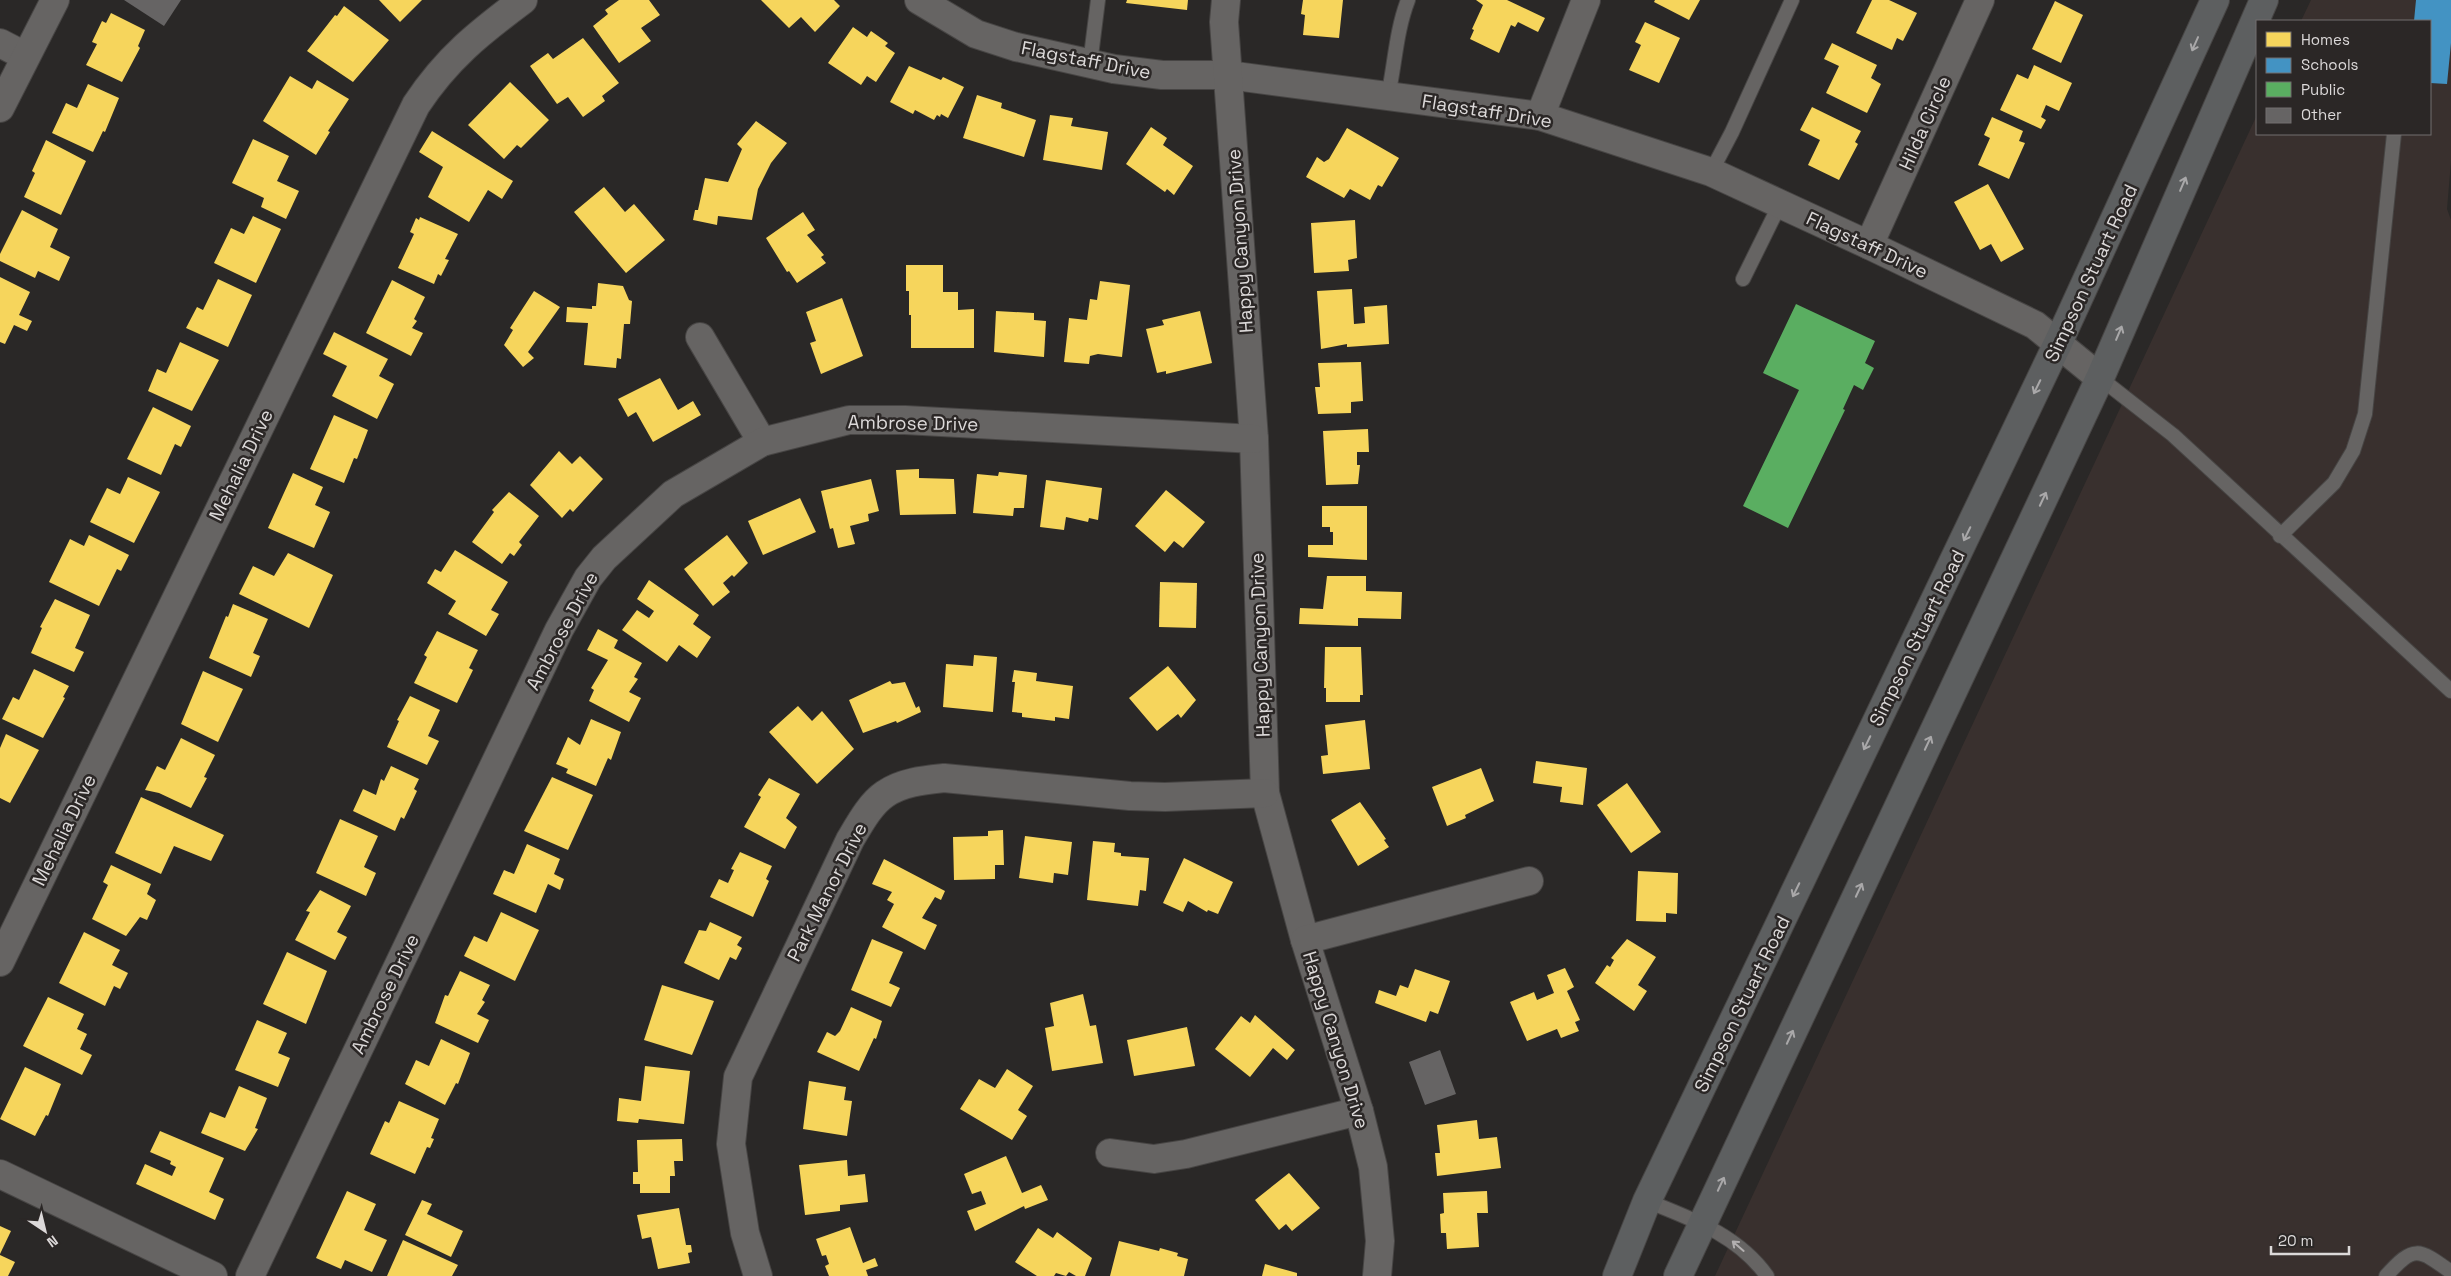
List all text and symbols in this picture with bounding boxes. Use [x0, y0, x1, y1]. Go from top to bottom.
legend [2256, 20, 2431, 135]
text: Homes [2301, 30, 2350, 49]
street label: Flagstaff Drive [1019, 35, 1153, 85]
one-way arrow [2190, 36, 2200, 51]
text: Schools [2301, 55, 2359, 74]
street label: Hilda Circle [1893, 72, 1957, 174]
text: Public [2301, 80, 2345, 99]
street label: Flagstaff Drive [1420, 88, 1554, 134]
text: Other [2301, 105, 2342, 124]
street label: Happy Canyon Drive [1221, 148, 1259, 334]
one-way arrow [2179, 177, 2189, 192]
street label: Simpson Stuart Road [2039, 180, 2143, 366]
street label: Flagstaff Drive [1802, 206, 1932, 284]
one-way arrow [2115, 326, 2125, 341]
one-way arrow [2032, 379, 2041, 394]
street label: Mehalia Drive [203, 405, 279, 525]
street label: Ambrose Drive [847, 409, 979, 437]
one-way arrow [2039, 492, 2049, 507]
one-way arrow [1962, 526, 1972, 541]
street label: Simpson Stuart Road [1863, 546, 1971, 730]
street label: Happy Canyon Drive [1244, 552, 1276, 738]
street label: Ambrose Drive [520, 567, 604, 695]
one-way arrow [1861, 735, 1871, 750]
one-way arrow [1924, 736, 1934, 751]
street label: Mehalia Drive [26, 770, 102, 890]
street label: Park Manor Drive [781, 818, 873, 966]
one-way arrow [1791, 882, 1801, 897]
one-way arrow [1855, 883, 1865, 898]
street label: Simpson Stuart Road [1688, 912, 1796, 1096]
street label: Ambrose Drive [345, 930, 425, 1058]
street label: Happy Canyon Drive [1297, 948, 1375, 1132]
one-way arrow [1786, 1030, 1795, 1045]
one-way arrow [1717, 1177, 1726, 1192]
north arrow [20, 1206, 70, 1256]
scale bar [2271, 1224, 2348, 1256]
text: 20 m [2278, 1231, 2313, 1250]
text: N [43, 1232, 61, 1252]
one-way arrow [1731, 1240, 1744, 1252]

